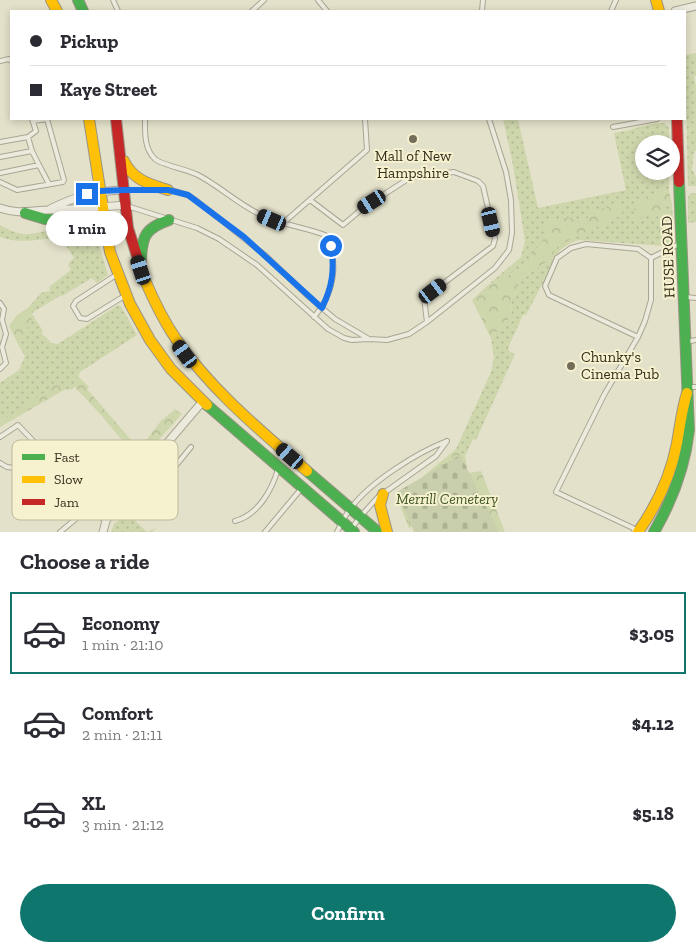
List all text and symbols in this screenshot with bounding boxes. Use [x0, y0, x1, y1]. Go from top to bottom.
text: Pickup [60, 30, 118, 53]
text: Kaye Street [60, 78, 157, 101]
marker: Mall of New Hampshire [407, 133, 419, 145]
map controls [635, 135, 680, 180]
button: layers [635, 135, 680, 180]
place label: Mall of New Hampshire [375, 147, 452, 182]
route end [76, 183, 98, 205]
car [355, 188, 388, 216]
car [480, 206, 501, 238]
car [255, 207, 288, 233]
callout: 1 min [46, 212, 128, 246]
street label: HUSE ROAD [658, 216, 678, 298]
text: 1 min [68, 219, 106, 238]
route start [320, 235, 342, 257]
car [129, 253, 152, 287]
car [416, 276, 449, 306]
car [170, 337, 199, 371]
place label: Chunky's Cinema Pub [581, 348, 659, 383]
marker: Chunky's Cinema Pub [565, 360, 577, 372]
legend [12, 440, 178, 520]
car [273, 440, 306, 472]
text: Fast [54, 449, 81, 466]
text: Slow [54, 471, 83, 488]
park label: Merrill Cemetery [396, 490, 498, 508]
text: Jam [54, 494, 79, 511]
text: Choose a ride [20, 548, 150, 575]
icon: car [22, 611, 67, 656]
text: Economy [82, 612, 160, 635]
text: $3.05 [629, 622, 674, 645]
text: 1 min · 21:10 [82, 635, 163, 654]
icon: car [22, 701, 67, 746]
text: Comfort [82, 702, 153, 725]
text: $4.12 [632, 712, 674, 735]
text: 2 min · 21:11 [82, 725, 162, 744]
icon: car [22, 791, 67, 836]
text: XL [82, 792, 105, 815]
text: $5.18 [633, 802, 674, 825]
text: 3 min · 21:12 [82, 815, 164, 834]
button: Confirm [20, 884, 676, 942]

